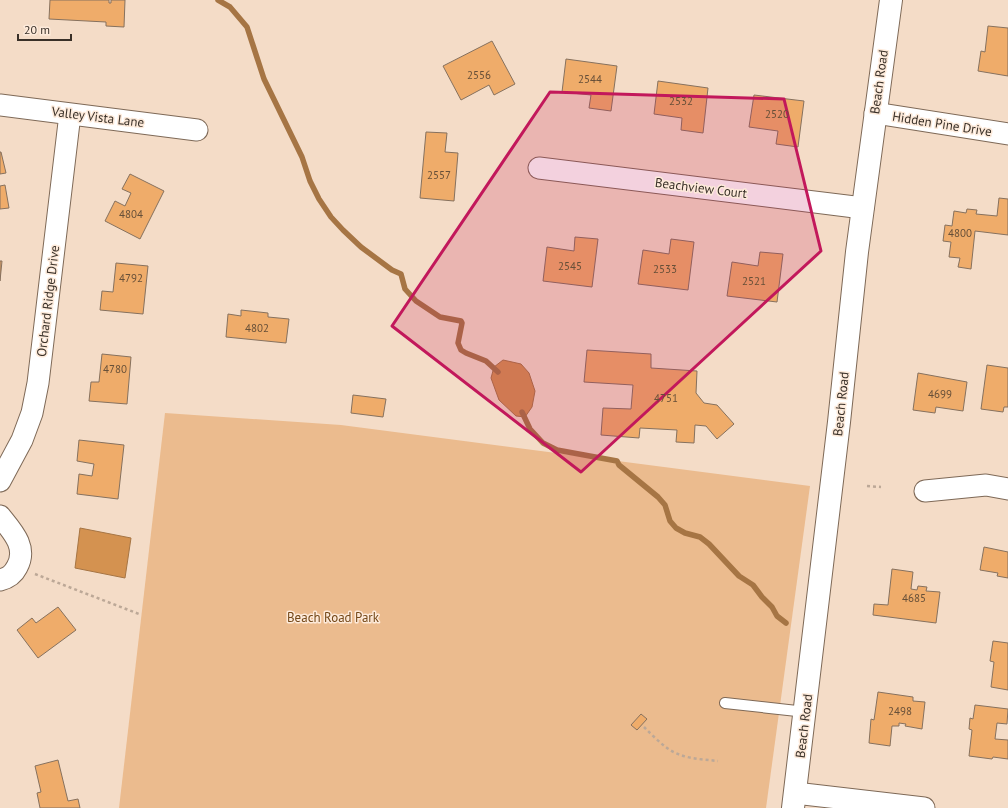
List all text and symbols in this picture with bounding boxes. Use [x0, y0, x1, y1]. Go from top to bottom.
scale bar [18, 16, 71, 42]
text: 20 m [24, 22, 50, 37]
street label: Beach Road [866, 49, 892, 115]
house number: 2556 [467, 68, 491, 82]
house number: 2544 [578, 72, 602, 86]
house number: 2532 [669, 94, 693, 108]
street label: Valley Vista Lane [50, 103, 145, 131]
house number: 2520 [765, 107, 789, 121]
street label: Hidden Pine Drive [891, 108, 993, 140]
house number: 2557 [427, 168, 451, 182]
street label: Beachview Court [654, 174, 749, 202]
house number: 4804 [119, 207, 143, 221]
house number: 4800 [948, 226, 972, 240]
street label: Orchard Ridge Drive [33, 244, 63, 358]
house number: 2545 [558, 259, 582, 273]
house number: 2533 [653, 262, 677, 276]
house number: 4792 [119, 271, 143, 285]
house number: 2521 [742, 274, 766, 288]
house number: 4802 [245, 321, 269, 335]
house number: 4780 [103, 362, 127, 376]
street label: Beach Road [829, 371, 853, 437]
house number: 4699 [928, 387, 952, 401]
house number: 4751 [654, 391, 678, 405]
house number: 4685 [902, 591, 926, 605]
park label: Beach Road Park [287, 609, 380, 626]
street label: Beach Road [792, 693, 816, 759]
house number: 2498 [888, 704, 912, 718]

